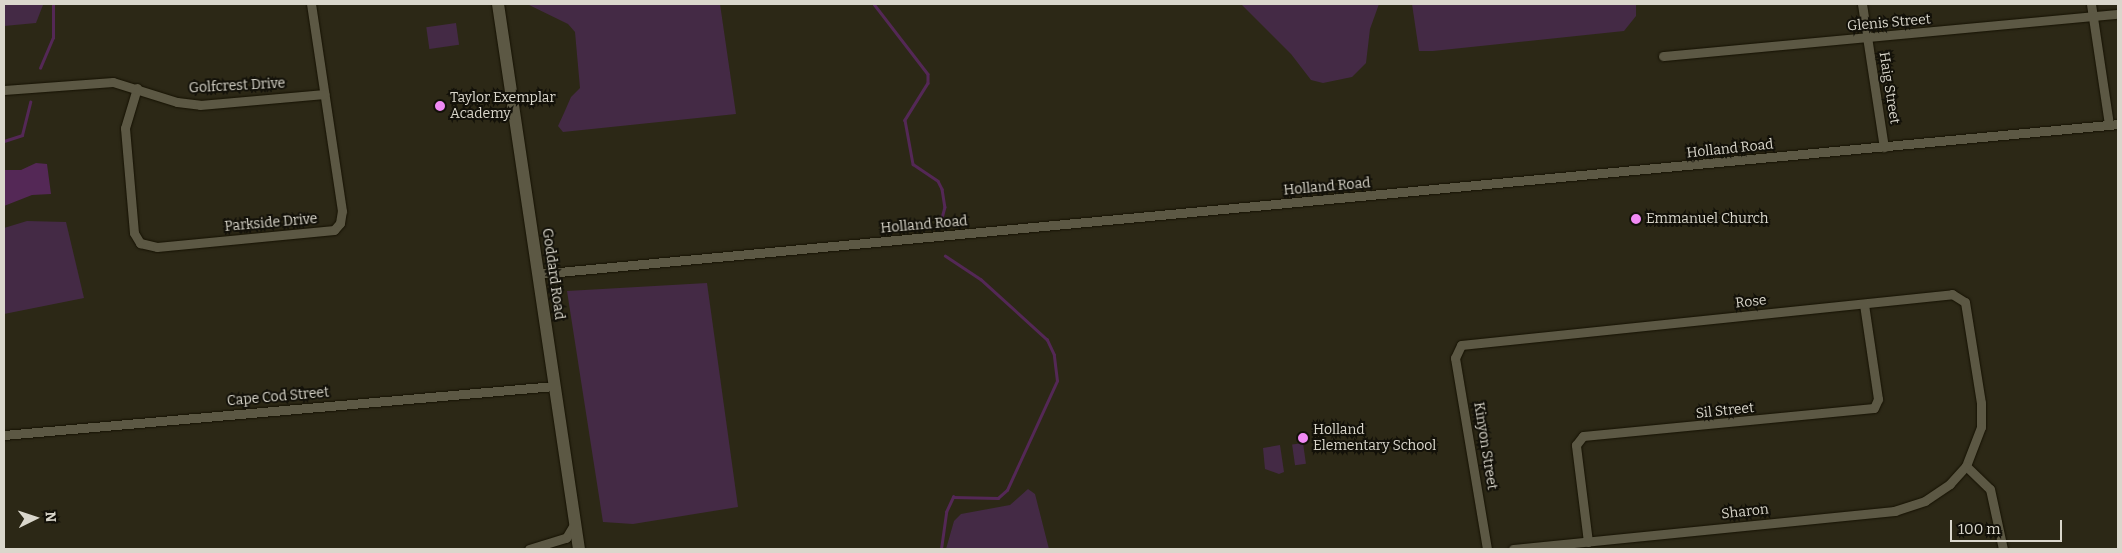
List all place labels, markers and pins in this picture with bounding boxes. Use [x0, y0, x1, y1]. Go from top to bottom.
place label: Taylor Exemplar Academy [450, 90, 556, 122]
marker: Taylor Exemplar Academy [434, 100, 446, 112]
place label: Emmanuel Church [1646, 211, 1768, 227]
marker: Emmanuel Church [1630, 213, 1642, 225]
place label: Holland Elementary School [1313, 422, 1436, 454]
marker: Holland Elementary School [1297, 432, 1309, 444]

